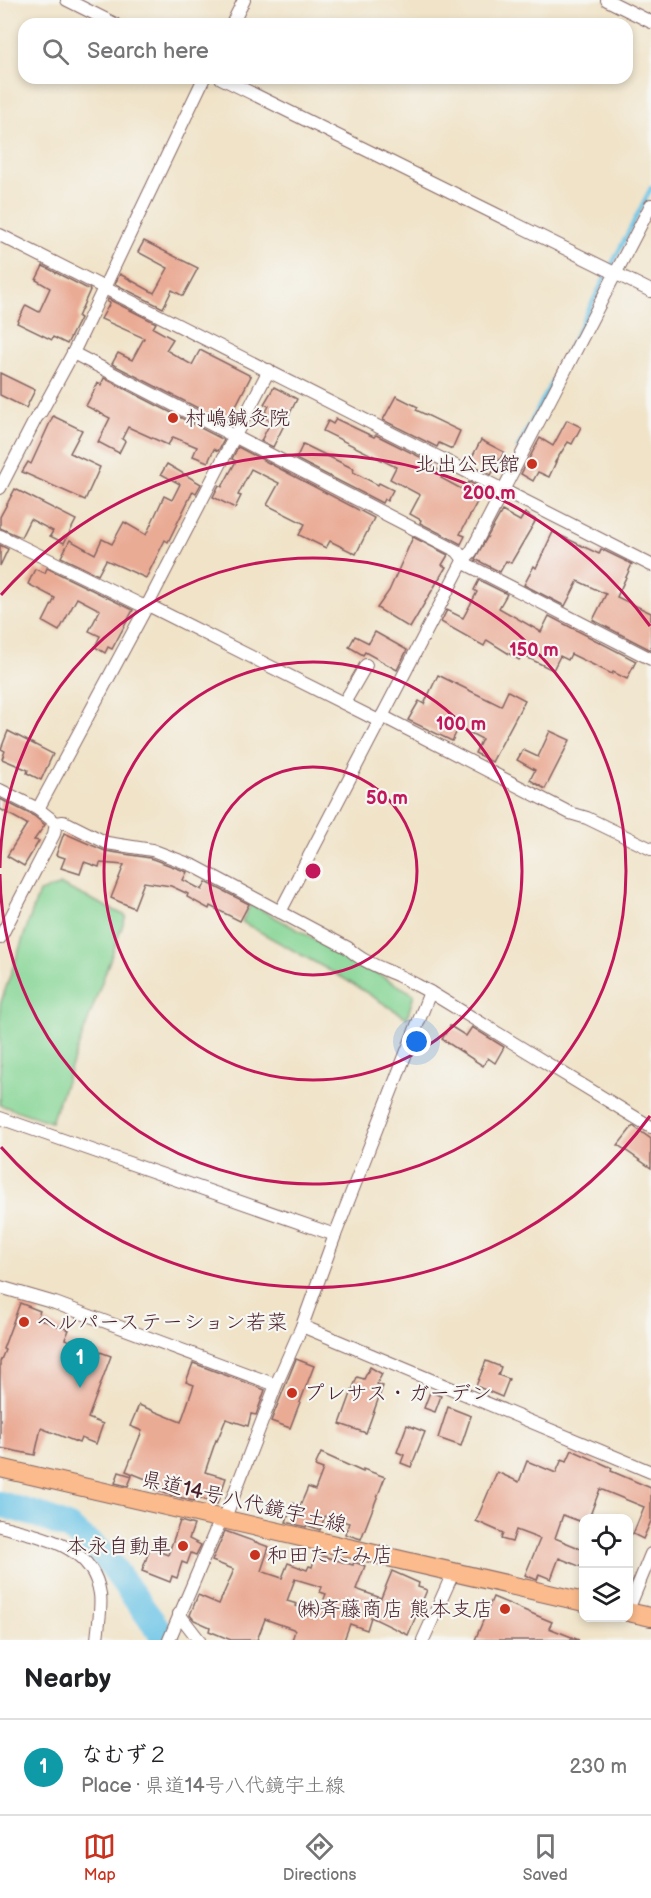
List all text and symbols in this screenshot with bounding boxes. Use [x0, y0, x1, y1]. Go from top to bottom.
search box [18, 18, 633, 84]
icon: search [39, 35, 72, 68]
text: Search here [87, 38, 209, 65]
place label: 村嶋鍼灸院 [185, 406, 290, 431]
marker: 村嶋鍼灸院 [166, 411, 180, 425]
place label: 北出公民館 [415, 452, 520, 477]
marker: 北出公民館 [525, 457, 539, 471]
text: 200 m [462, 483, 516, 504]
text: 150 m [509, 640, 559, 661]
text: 100 m [436, 714, 486, 735]
text: 50 m [366, 788, 408, 809]
centre of rings [303, 861, 323, 881]
your location [402, 1027, 431, 1056]
place label: ヘルパーステーション若菜 [36, 1310, 288, 1335]
marker: ヘルパーステーション若菜 [17, 1315, 31, 1329]
pin: 1 [60, 1338, 100, 1388]
place label: プレサス・ガーデン [304, 1381, 492, 1406]
marker: プレサス・ガーデン [285, 1386, 299, 1400]
street label: 県道14号八代鏡宇土線 [139, 1466, 349, 1538]
map controls [579, 1514, 633, 1622]
button: locate [579, 1514, 633, 1568]
place label: 本永自動車 [66, 1534, 171, 1559]
marker: 本永自動車 [176, 1539, 190, 1553]
place label: 和田たたみ店 [267, 1543, 393, 1568]
marker: 和田たたみ店 [248, 1548, 262, 1562]
button: layers [579, 1568, 633, 1622]
place label: ㈱斉藤商店 熊本支店 [298, 1597, 493, 1622]
marker: ㈱斉藤商店 熊本支店 [498, 1602, 512, 1616]
text: Nearby [24, 1664, 111, 1695]
text: なむず２ [81, 1742, 169, 1769]
text: 1 [39, 1755, 48, 1779]
text: 230 m [570, 1755, 627, 1779]
text: Place · 県道14号八代鏡宇土線 [81, 1774, 345, 1798]
tab: Map [83, 1830, 116, 1885]
tab: Directions [283, 1830, 356, 1885]
tab: Saved [523, 1830, 568, 1885]

